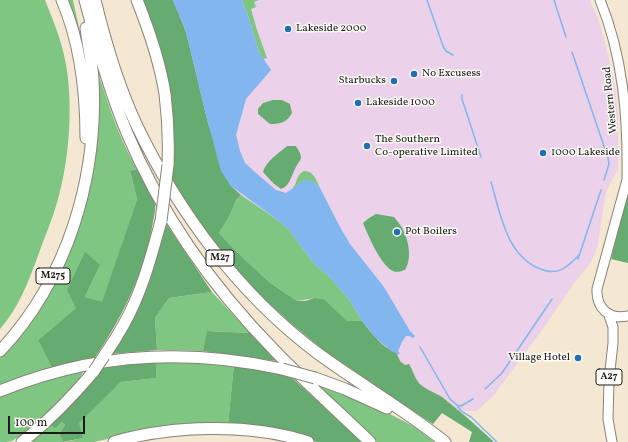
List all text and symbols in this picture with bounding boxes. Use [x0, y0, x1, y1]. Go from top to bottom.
place label: Lakeside 2000 [296, 22, 366, 36]
marker: Lakeside 2000 [283, 24, 293, 34]
street label: Western Road [601, 66, 621, 134]
place label: No Excusess [422, 67, 481, 81]
marker: No Excusess [409, 69, 419, 79]
place label: Starbucks [338, 74, 386, 88]
marker: Starbucks [389, 76, 399, 86]
place label: Lakeside 1000 [366, 96, 435, 110]
marker: Lakeside 1000 [353, 98, 363, 108]
place label: The Southern Co-operative Limited [375, 133, 478, 159]
marker: The Southern Co-operative Limited [362, 141, 372, 151]
place label: 1000 Lakeside [551, 146, 620, 160]
marker: 1000 Lakeside [538, 148, 548, 158]
place label: Pot Boilers [405, 225, 457, 239]
marker: Pot Boilers [392, 227, 402, 237]
road number: M27 [206, 250, 234, 266]
road number: M275 [36, 268, 70, 284]
place label: Village Hotel [508, 351, 570, 365]
marker: Village Hotel [573, 353, 583, 363]
road number: A27 [596, 369, 622, 385]
scale bar [10, 408, 87, 434]
text: 100 m [15, 415, 47, 431]

